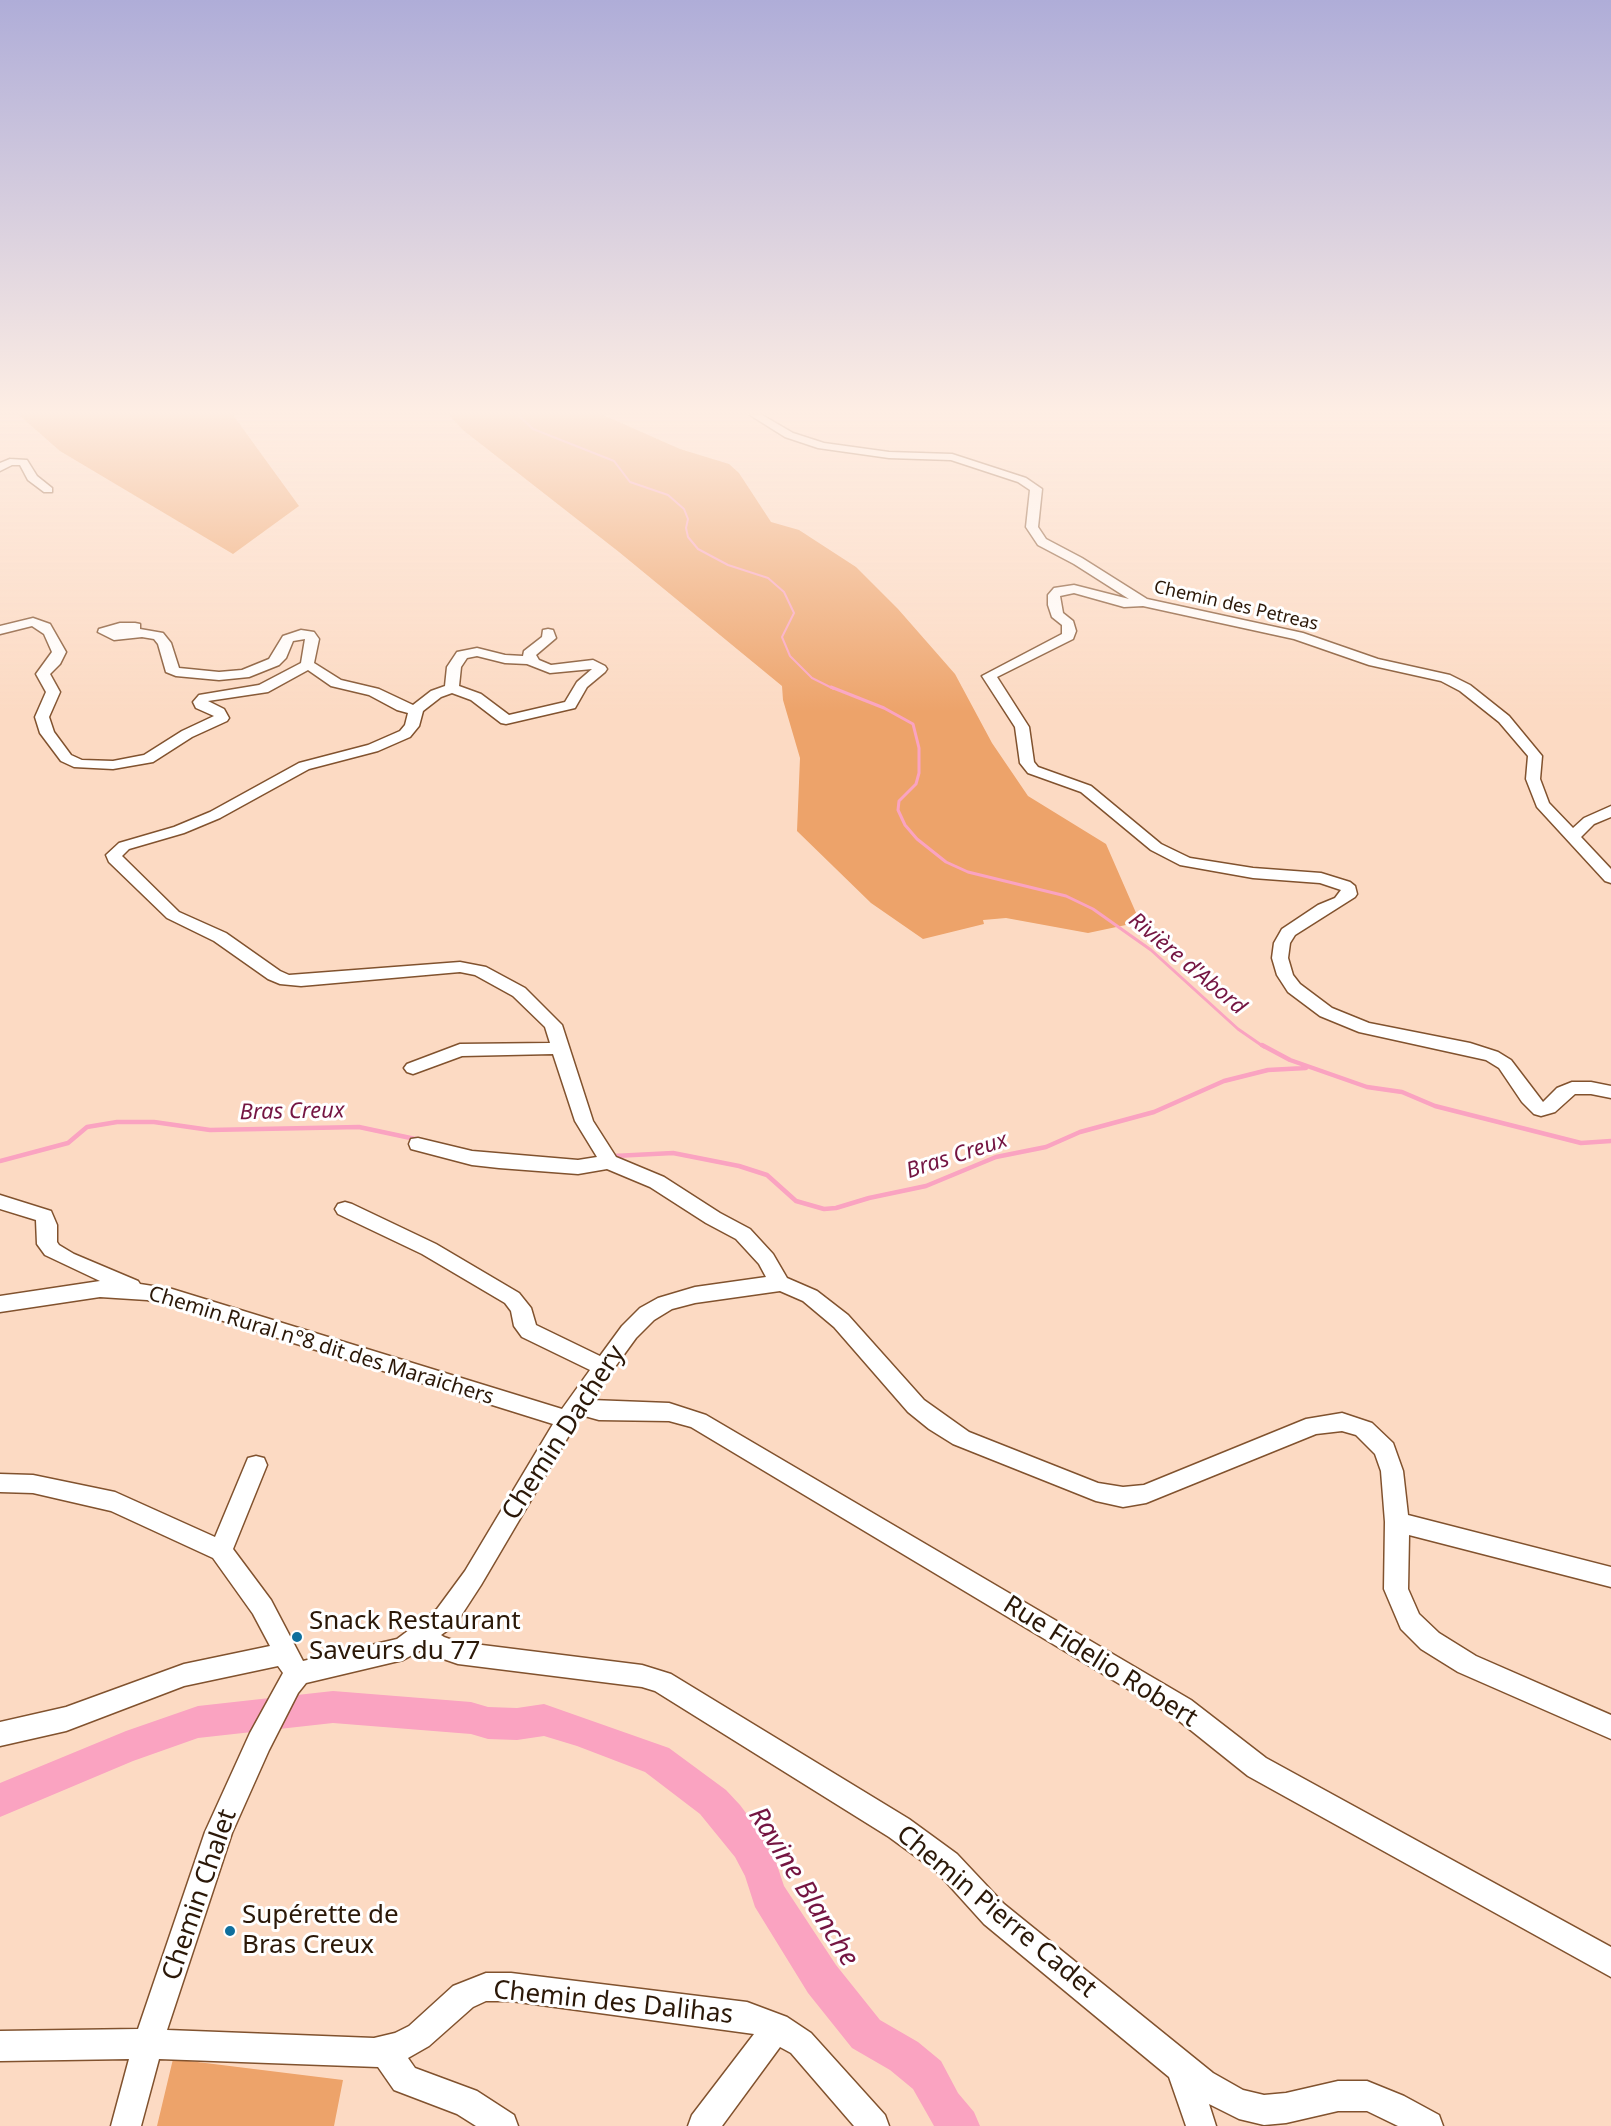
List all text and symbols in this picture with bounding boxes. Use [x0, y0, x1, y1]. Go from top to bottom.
street label: Chemin des Petreas [1152, 577, 1320, 635]
water label: Rivière d'Abord [1123, 907, 1251, 1021]
water label: Bras Creux [239, 1098, 345, 1126]
water label: Bras Creux [903, 1127, 1011, 1185]
street label: Chemin Rural n°8 dit des Maraichers [145, 1281, 497, 1411]
street label: Chemin Dachery [496, 1340, 632, 1526]
street label: Rue Fidelio Robert [997, 1590, 1203, 1734]
place label: Snack Restaurant Saveurs du 77 [309, 1606, 521, 1667]
marker: Snack Restaurant Saveurs du 77 [290, 1630, 304, 1644]
water label: Ravine Blanche [741, 1801, 865, 1973]
street label: Chemin Chalet [156, 1805, 244, 1985]
street label: Chemin Pierre Cadet [890, 1819, 1102, 2005]
place label: Supérette de Bras Creux [242, 1900, 399, 1961]
marker: Supérette de Bras Creux [223, 1924, 237, 1938]
street label: Chemin des Dalihas [492, 1975, 734, 2031]

